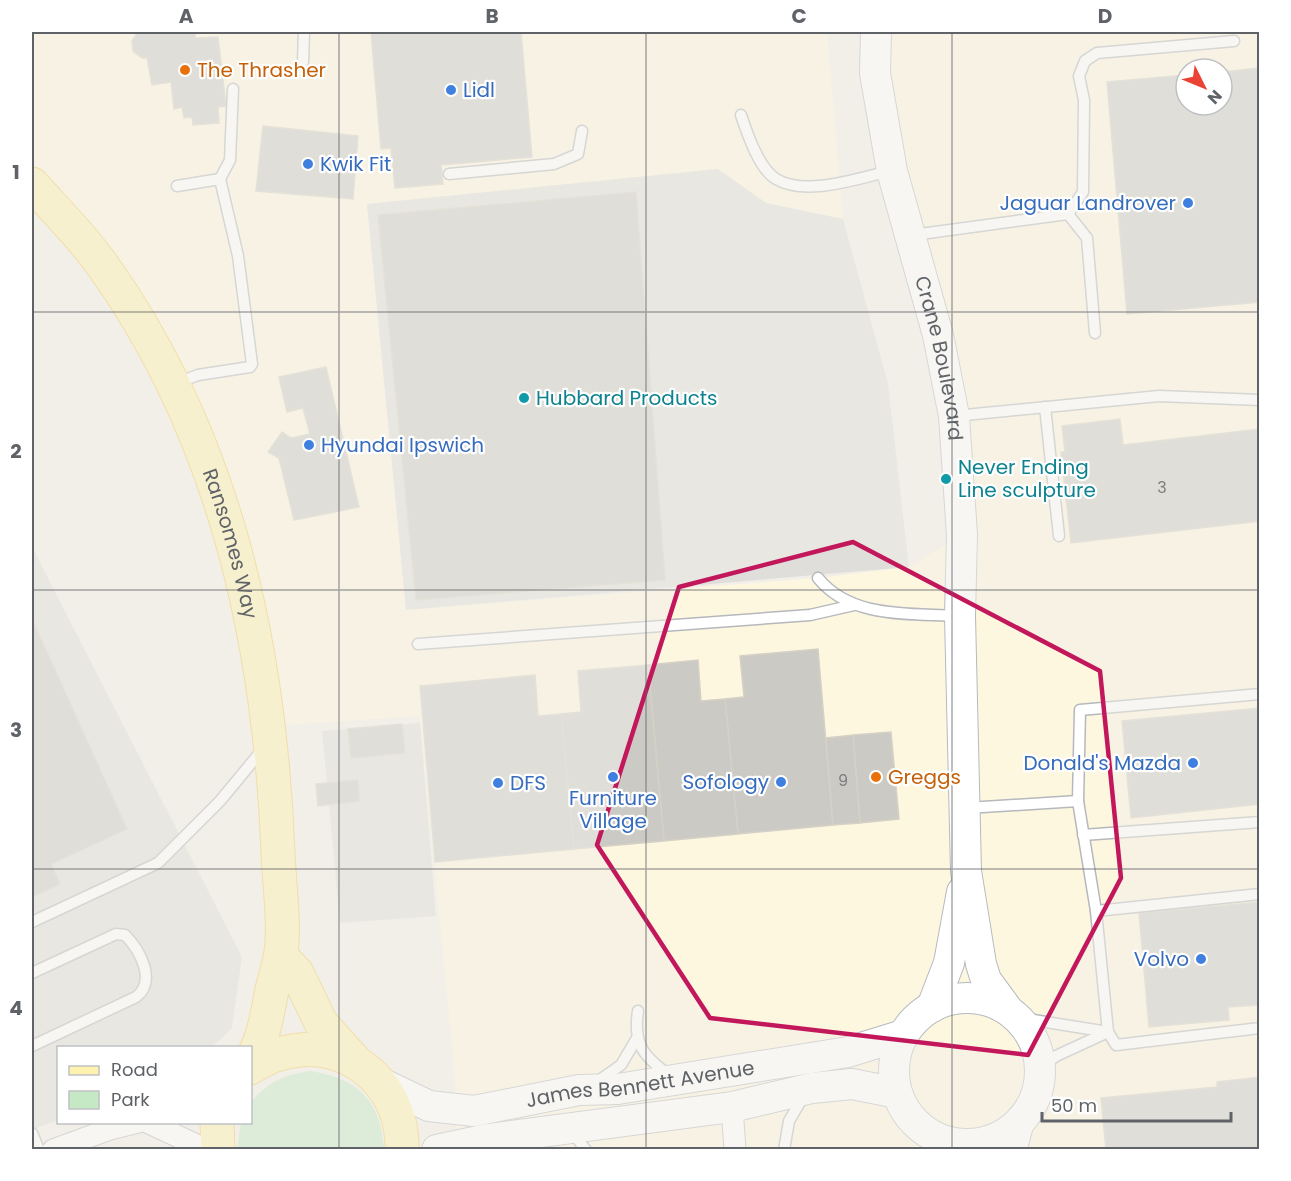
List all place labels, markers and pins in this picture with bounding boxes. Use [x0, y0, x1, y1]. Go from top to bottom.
place label: The Thrasher [197, 56, 326, 84]
marker: The Thrasher [178, 63, 192, 77]
place label: Lidl [463, 76, 495, 104]
marker: Lidl [444, 83, 458, 97]
place label: Kwik Fit [320, 150, 391, 178]
marker: Kwik Fit [301, 157, 315, 171]
place label: Jaguar Landrover [999, 189, 1176, 217]
marker: Jaguar Landrover [1181, 196, 1195, 210]
place label: Hubbard Products [536, 384, 718, 412]
marker: Hubbard Products [517, 391, 531, 405]
place label: Hyundai Ipswich [321, 431, 484, 459]
marker: Hyundai Ipswich [302, 438, 316, 452]
place label: Never Ending Line sculpture [958, 453, 1096, 504]
marker: Never Ending Line sculpture [939, 472, 953, 486]
place label: Donald's Mazda [1023, 749, 1181, 777]
marker: Donald's Mazda [1186, 756, 1200, 770]
place label: Greggs [888, 763, 961, 791]
place label: Sofology [683, 768, 769, 796]
place label: DFS [510, 769, 546, 797]
marker: Furniture Village [606, 770, 620, 784]
marker: Greggs [869, 770, 883, 784]
marker: Sofology [774, 775, 788, 789]
marker: DFS [491, 776, 505, 790]
place label: Furniture Village [569, 784, 657, 835]
place label: Volvo [1134, 945, 1189, 973]
marker: Volvo [1194, 952, 1208, 966]

